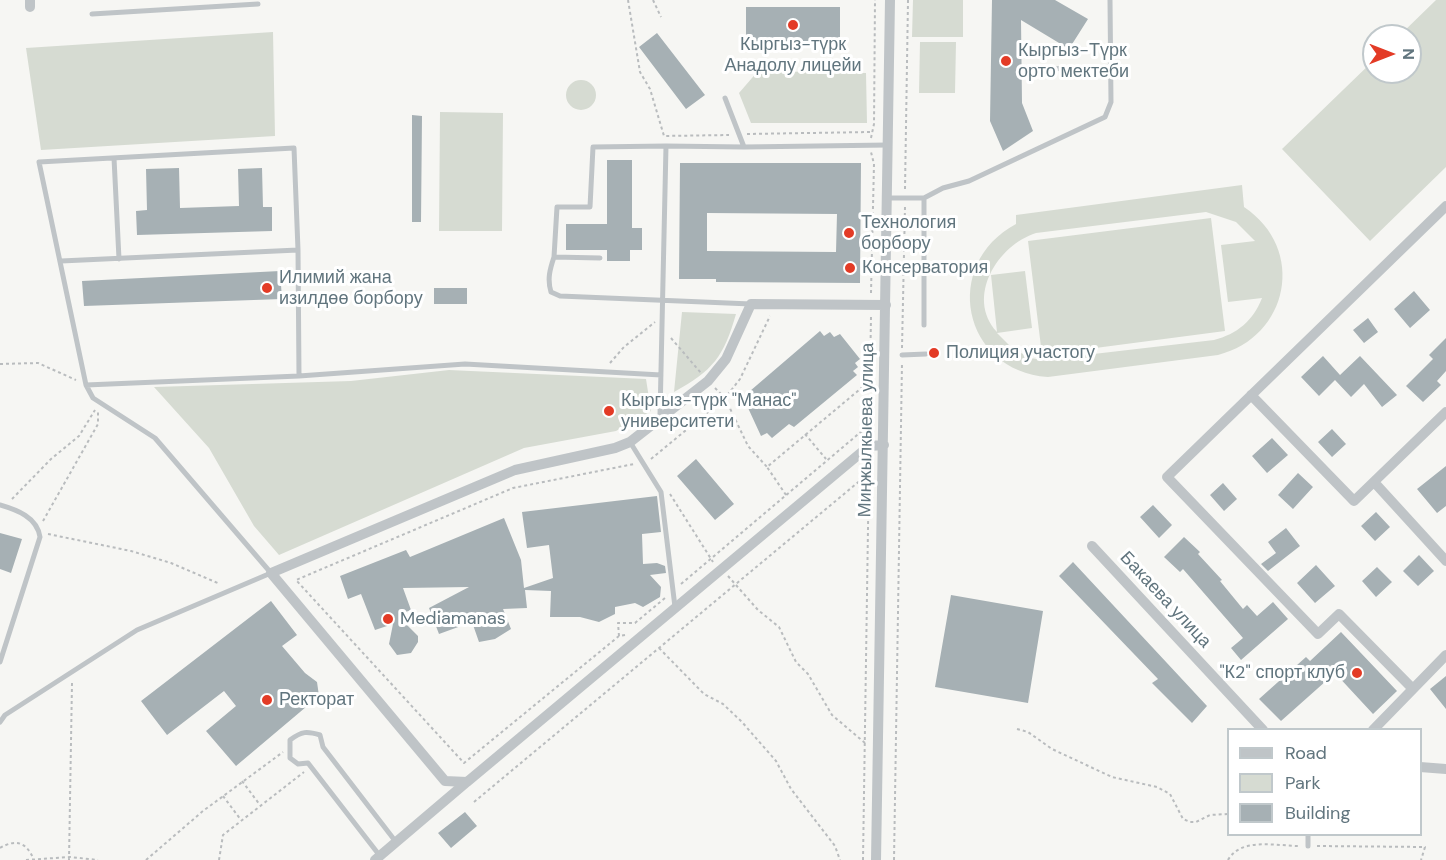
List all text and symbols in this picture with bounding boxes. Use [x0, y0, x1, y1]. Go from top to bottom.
marker: Кыргыз-түрк Анадолу лицейи [786, 18, 800, 32]
north arrow [1362, 24, 1422, 84]
place label: Кыргыз-түрк Анадолу лицейи [724, 34, 862, 76]
place label: Кыргыз-Түрк орто мектеби [1018, 40, 1129, 82]
text: N [1398, 48, 1419, 60]
marker: Кыргыз-Түрк орто мектеби [999, 54, 1013, 68]
place label: Технология борбору [861, 212, 956, 254]
marker: Технология борбору [842, 226, 856, 240]
place label: Консерватория [862, 257, 988, 279]
marker: Консерватория [843, 261, 857, 275]
place label: Илимий жана изилдөө борбору [279, 267, 423, 310]
marker: Илимий жана изилдөө борбору [260, 281, 274, 295]
street label: Миңжылкыева улица [855, 342, 879, 518]
place label: Полиция участогу [946, 342, 1095, 364]
marker: Полиция участогу [927, 346, 941, 360]
place label: Кыргыз-түрк "Манас" университети [621, 390, 796, 432]
marker: Кыргыз-түрк "Манас" университети [602, 404, 616, 418]
street label: Бакаева улица [1115, 547, 1215, 653]
place label: Mediamanas [400, 608, 506, 630]
marker: Mediamanas [381, 612, 395, 626]
place label: "К2" спорт клуб [1219, 662, 1345, 684]
marker: "К2" спорт клуб [1350, 666, 1364, 680]
place label: Ректорат [279, 689, 354, 711]
marker: Ректорат [260, 693, 274, 707]
legend [1227, 728, 1422, 836]
text: Road [1285, 741, 1327, 765]
text: Park [1285, 771, 1321, 795]
text: Building [1285, 801, 1350, 825]

